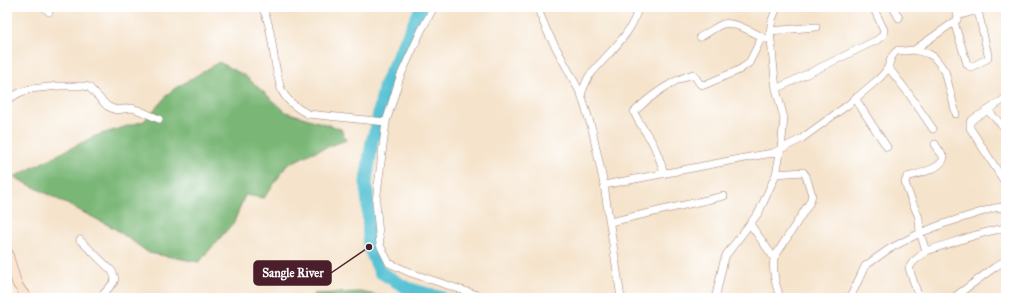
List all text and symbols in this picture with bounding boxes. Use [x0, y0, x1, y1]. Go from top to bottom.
callout: Sangle River [254, 261, 331, 285]
text: Sangle River [262, 266, 324, 281]

